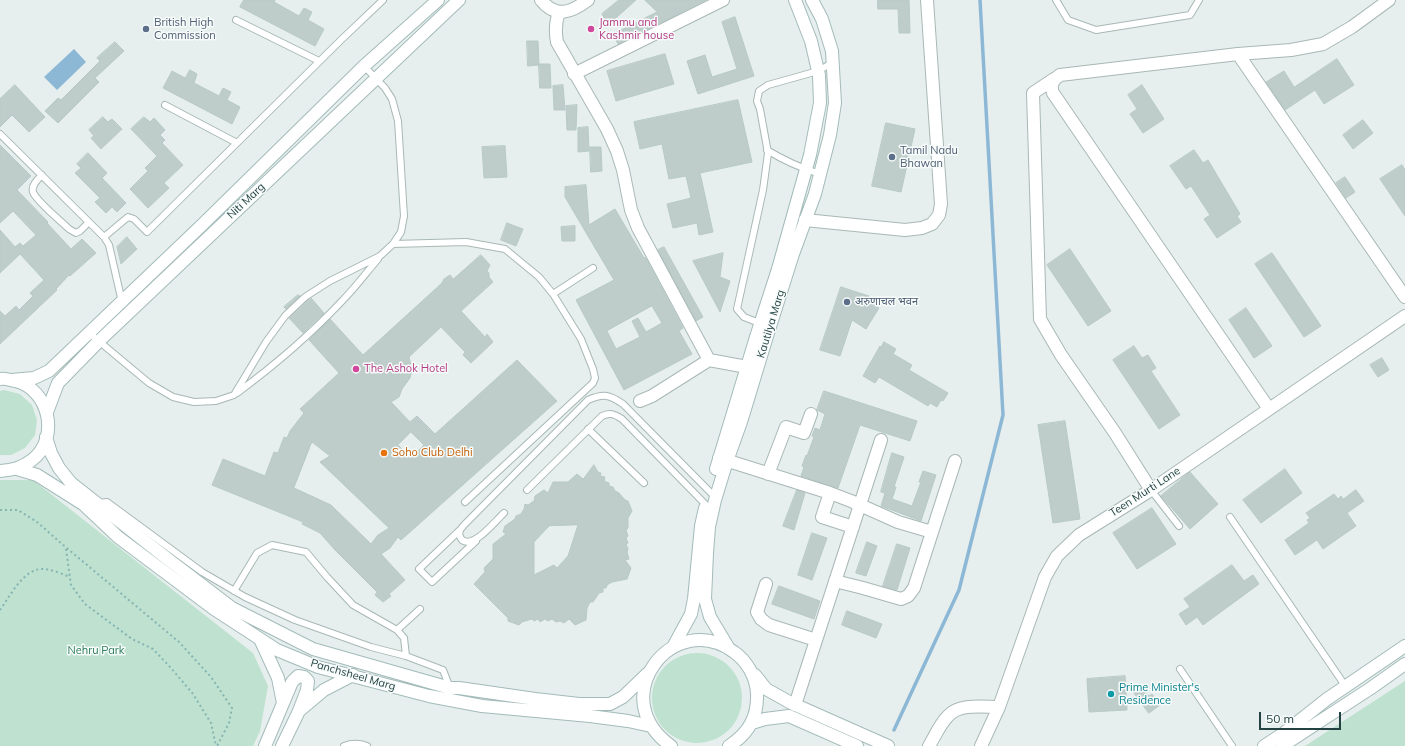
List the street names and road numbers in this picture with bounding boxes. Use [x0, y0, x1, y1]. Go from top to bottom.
street label: Niti Marg [224, 180, 268, 222]
street label: Kautilya Marg [754, 288, 788, 360]
street label: Teen Murti Lane [1107, 464, 1183, 520]
street label: Panchsheel Marg [309, 657, 397, 693]

